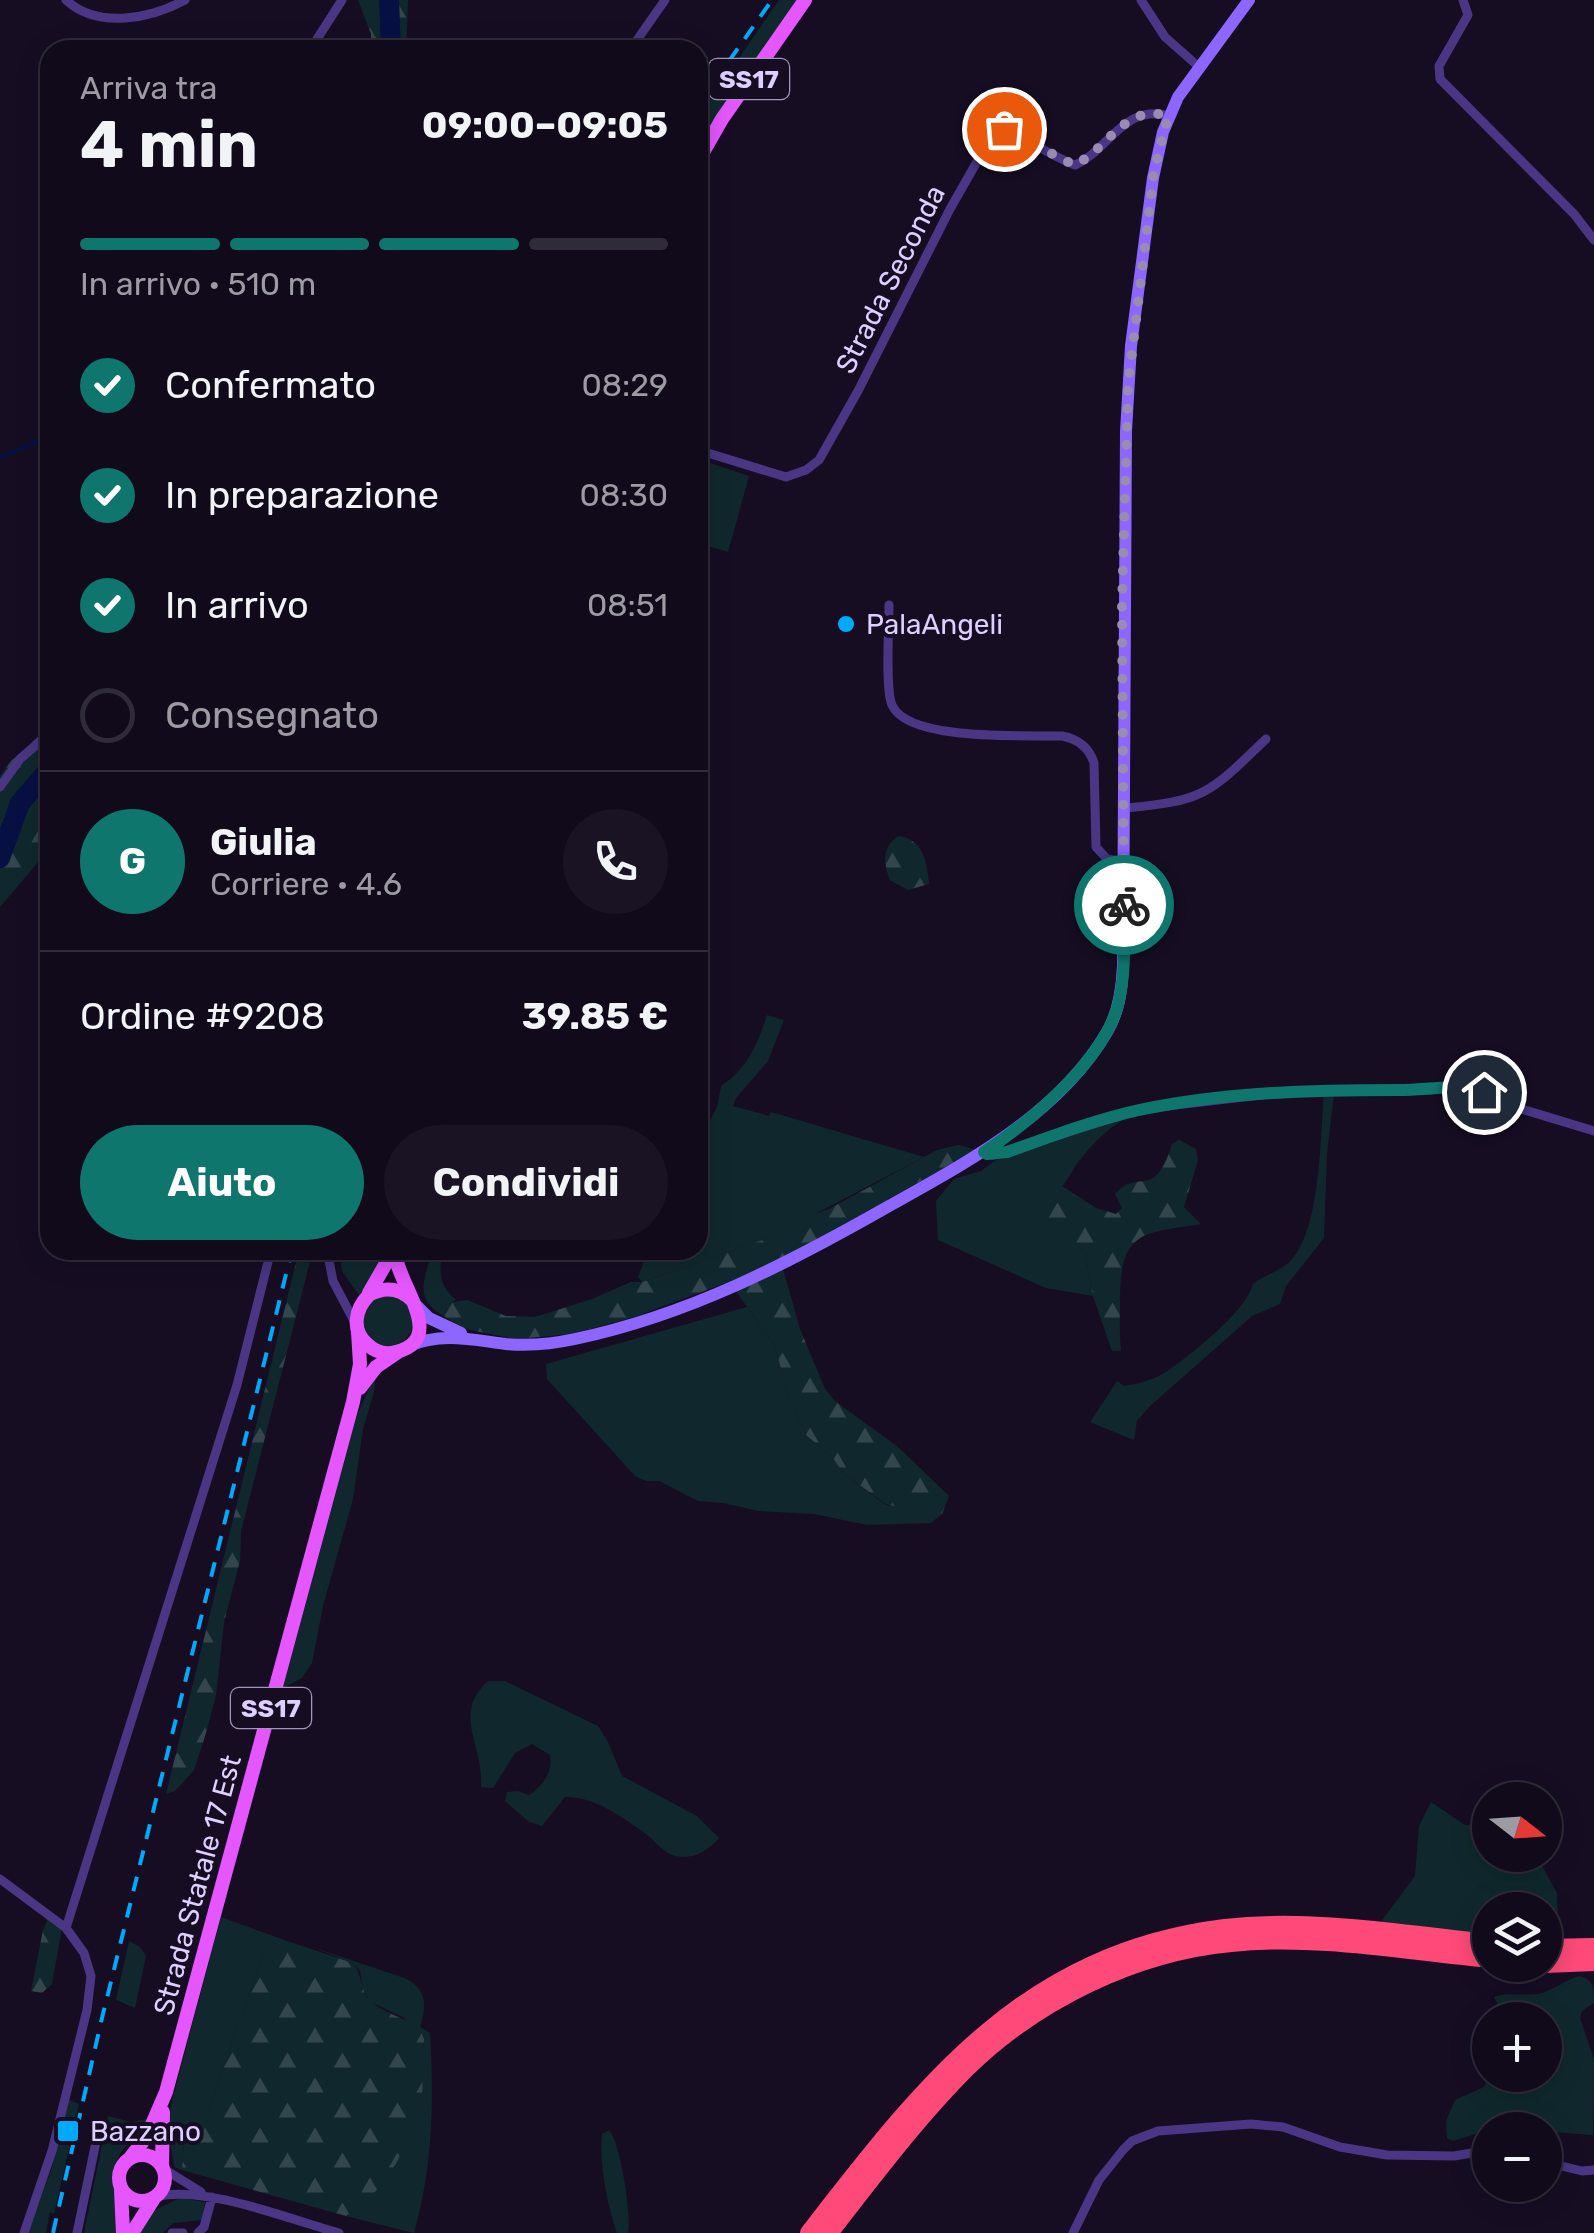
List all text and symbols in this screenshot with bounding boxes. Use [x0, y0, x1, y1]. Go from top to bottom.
road number: SS17 [709, 59, 789, 99]
text: Arriva tra [80, 69, 218, 107]
pin [962, 87, 1047, 172]
text: 09:00–09:05 [422, 102, 668, 148]
icon: bag [977, 102, 1032, 157]
text: 4 min [80, 106, 258, 183]
street label: Strada Seconda [829, 180, 952, 379]
text: In arrivo · 510 m [80, 265, 316, 303]
icon: check [80, 358, 135, 413]
text: Confermato [165, 362, 376, 408]
text: 08:29 [581, 366, 668, 404]
icon: check [80, 468, 135, 523]
text: In preparazione [165, 472, 439, 518]
text: 08:30 [580, 476, 668, 514]
icon: check [80, 578, 135, 633]
text: In arrivo [165, 582, 309, 628]
text: 08:51 [587, 586, 668, 624]
place label: PalaAngeli [866, 608, 1003, 641]
marker: PalaAngeli [835, 613, 857, 635]
text: Consegnato [165, 692, 379, 738]
button: phone [563, 809, 668, 914]
text: Giulia [210, 819, 317, 865]
text: G [119, 838, 146, 884]
courier [1074, 855, 1174, 955]
text: Corriere · 4.6 [210, 865, 402, 903]
icon: bike [1097, 878, 1152, 933]
text: Ordine #9208 [80, 993, 325, 1039]
text: 39.85 € [522, 993, 668, 1039]
pin [1442, 1050, 1527, 1135]
icon: home [1457, 1065, 1512, 1120]
button: Aiuto [80, 1125, 364, 1240]
button: Condividi [384, 1125, 668, 1240]
road number: SS17 [231, 1688, 311, 1728]
street label: Strada Statale 17 Est [147, 1751, 248, 2019]
north arrow [1472, 1782, 1562, 1872]
map controls [1472, 1782, 1562, 2202]
button: layers [1472, 1892, 1562, 1982]
button: + [1472, 2002, 1562, 2092]
button: − [1472, 2112, 1562, 2202]
place label: Bazzano [90, 2115, 201, 2148]
marker: Bazzano [55, 2118, 81, 2144]

